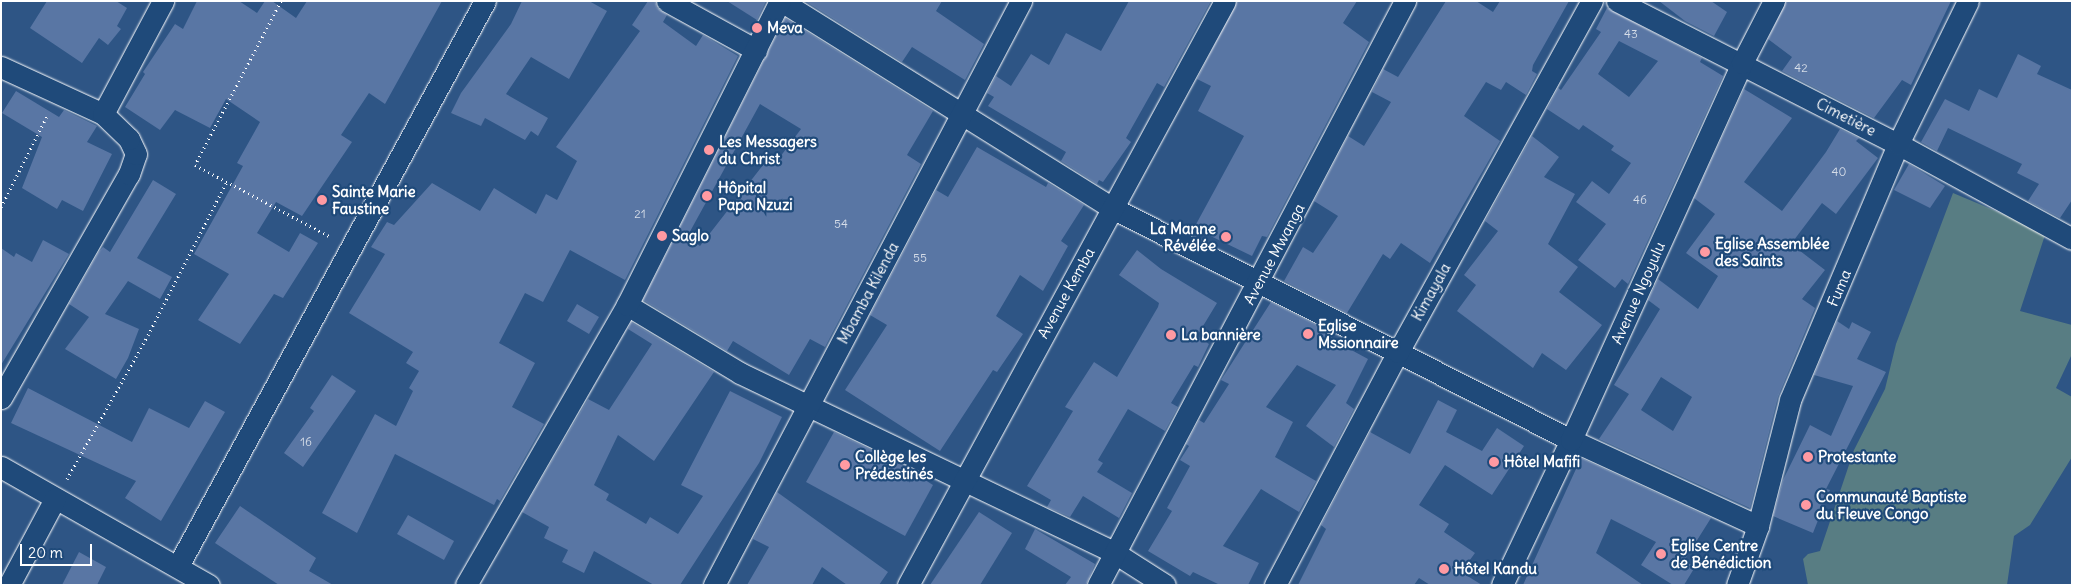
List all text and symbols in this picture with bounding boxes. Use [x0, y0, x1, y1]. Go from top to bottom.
place label: Meva [767, 19, 803, 37]
marker: Meva [751, 22, 763, 34]
house number: 43 [1624, 27, 1638, 41]
house number: 42 [1794, 61, 1808, 75]
street label: Cimetière [1813, 94, 1879, 140]
place label: Les Messagers du Christ [719, 132, 817, 167]
marker: Les Messagers du Christ [703, 144, 715, 156]
house number: 40 [1832, 165, 1846, 179]
place label: Hôpital Papa Nzuzi [718, 178, 793, 213]
place label: Sainte Marie Faustine [332, 182, 416, 217]
marker: Hôpital Papa Nzuzi [700, 189, 714, 203]
house number: 46 [1633, 193, 1647, 207]
marker: Sainte Marie Faustine [316, 194, 328, 206]
street label: Avenue Mwanga [1240, 200, 1308, 308]
house number: 21 [634, 207, 646, 221]
house number: 54 [834, 217, 848, 231]
place label: La Manne Révélée [1150, 219, 1216, 254]
place label: Saglo [672, 227, 709, 245]
marker: Saglo [656, 230, 668, 242]
marker: La Manne Révélée [1220, 231, 1232, 243]
place label: Eglise Assemblée des Saints [1715, 234, 1829, 269]
street label: Mbamba Kilenda [834, 239, 902, 347]
street label: Avenue Ngoyulu [1607, 239, 1669, 347]
street label: Avenue Kemba [1034, 245, 1098, 341]
marker: Eglise Assemblée des Saints [1699, 246, 1711, 258]
house number: 55 [913, 251, 927, 265]
street label: Kimayala [1408, 260, 1454, 324]
street label: Fuma [1823, 267, 1855, 309]
place label: Eglise Mssionnaire [1318, 316, 1399, 351]
place label: La bannière [1181, 326, 1261, 344]
marker: Eglise Mssionnaire [1302, 328, 1314, 340]
marker: La bannière [1165, 329, 1177, 341]
house number: 16 [300, 435, 312, 449]
place label: Collège les Prédestinés [855, 447, 933, 482]
place label: Protestante [1818, 448, 1896, 466]
marker: Protestante [1802, 451, 1814, 463]
place label: Hôtel Mafifi [1504, 453, 1580, 471]
marker: Hôtel Mafifi [1488, 456, 1500, 468]
marker: Collège les Prédestinés [839, 459, 851, 471]
place label: Communauté Baptiste du Fleuve Congo [1816, 487, 1967, 522]
marker: Communauté Baptiste du Fleuve Congo [1800, 499, 1812, 511]
scale bar [22, 534, 95, 566]
place label: Eglise Centre de Bénédiction [1671, 536, 1771, 571]
text: 20 m [28, 543, 63, 562]
marker: Eglise Centre de Bénédiction [1655, 548, 1667, 560]
place label: Hôtel Kandu [1454, 560, 1537, 578]
marker: Hôtel Kandu [1438, 563, 1450, 575]

